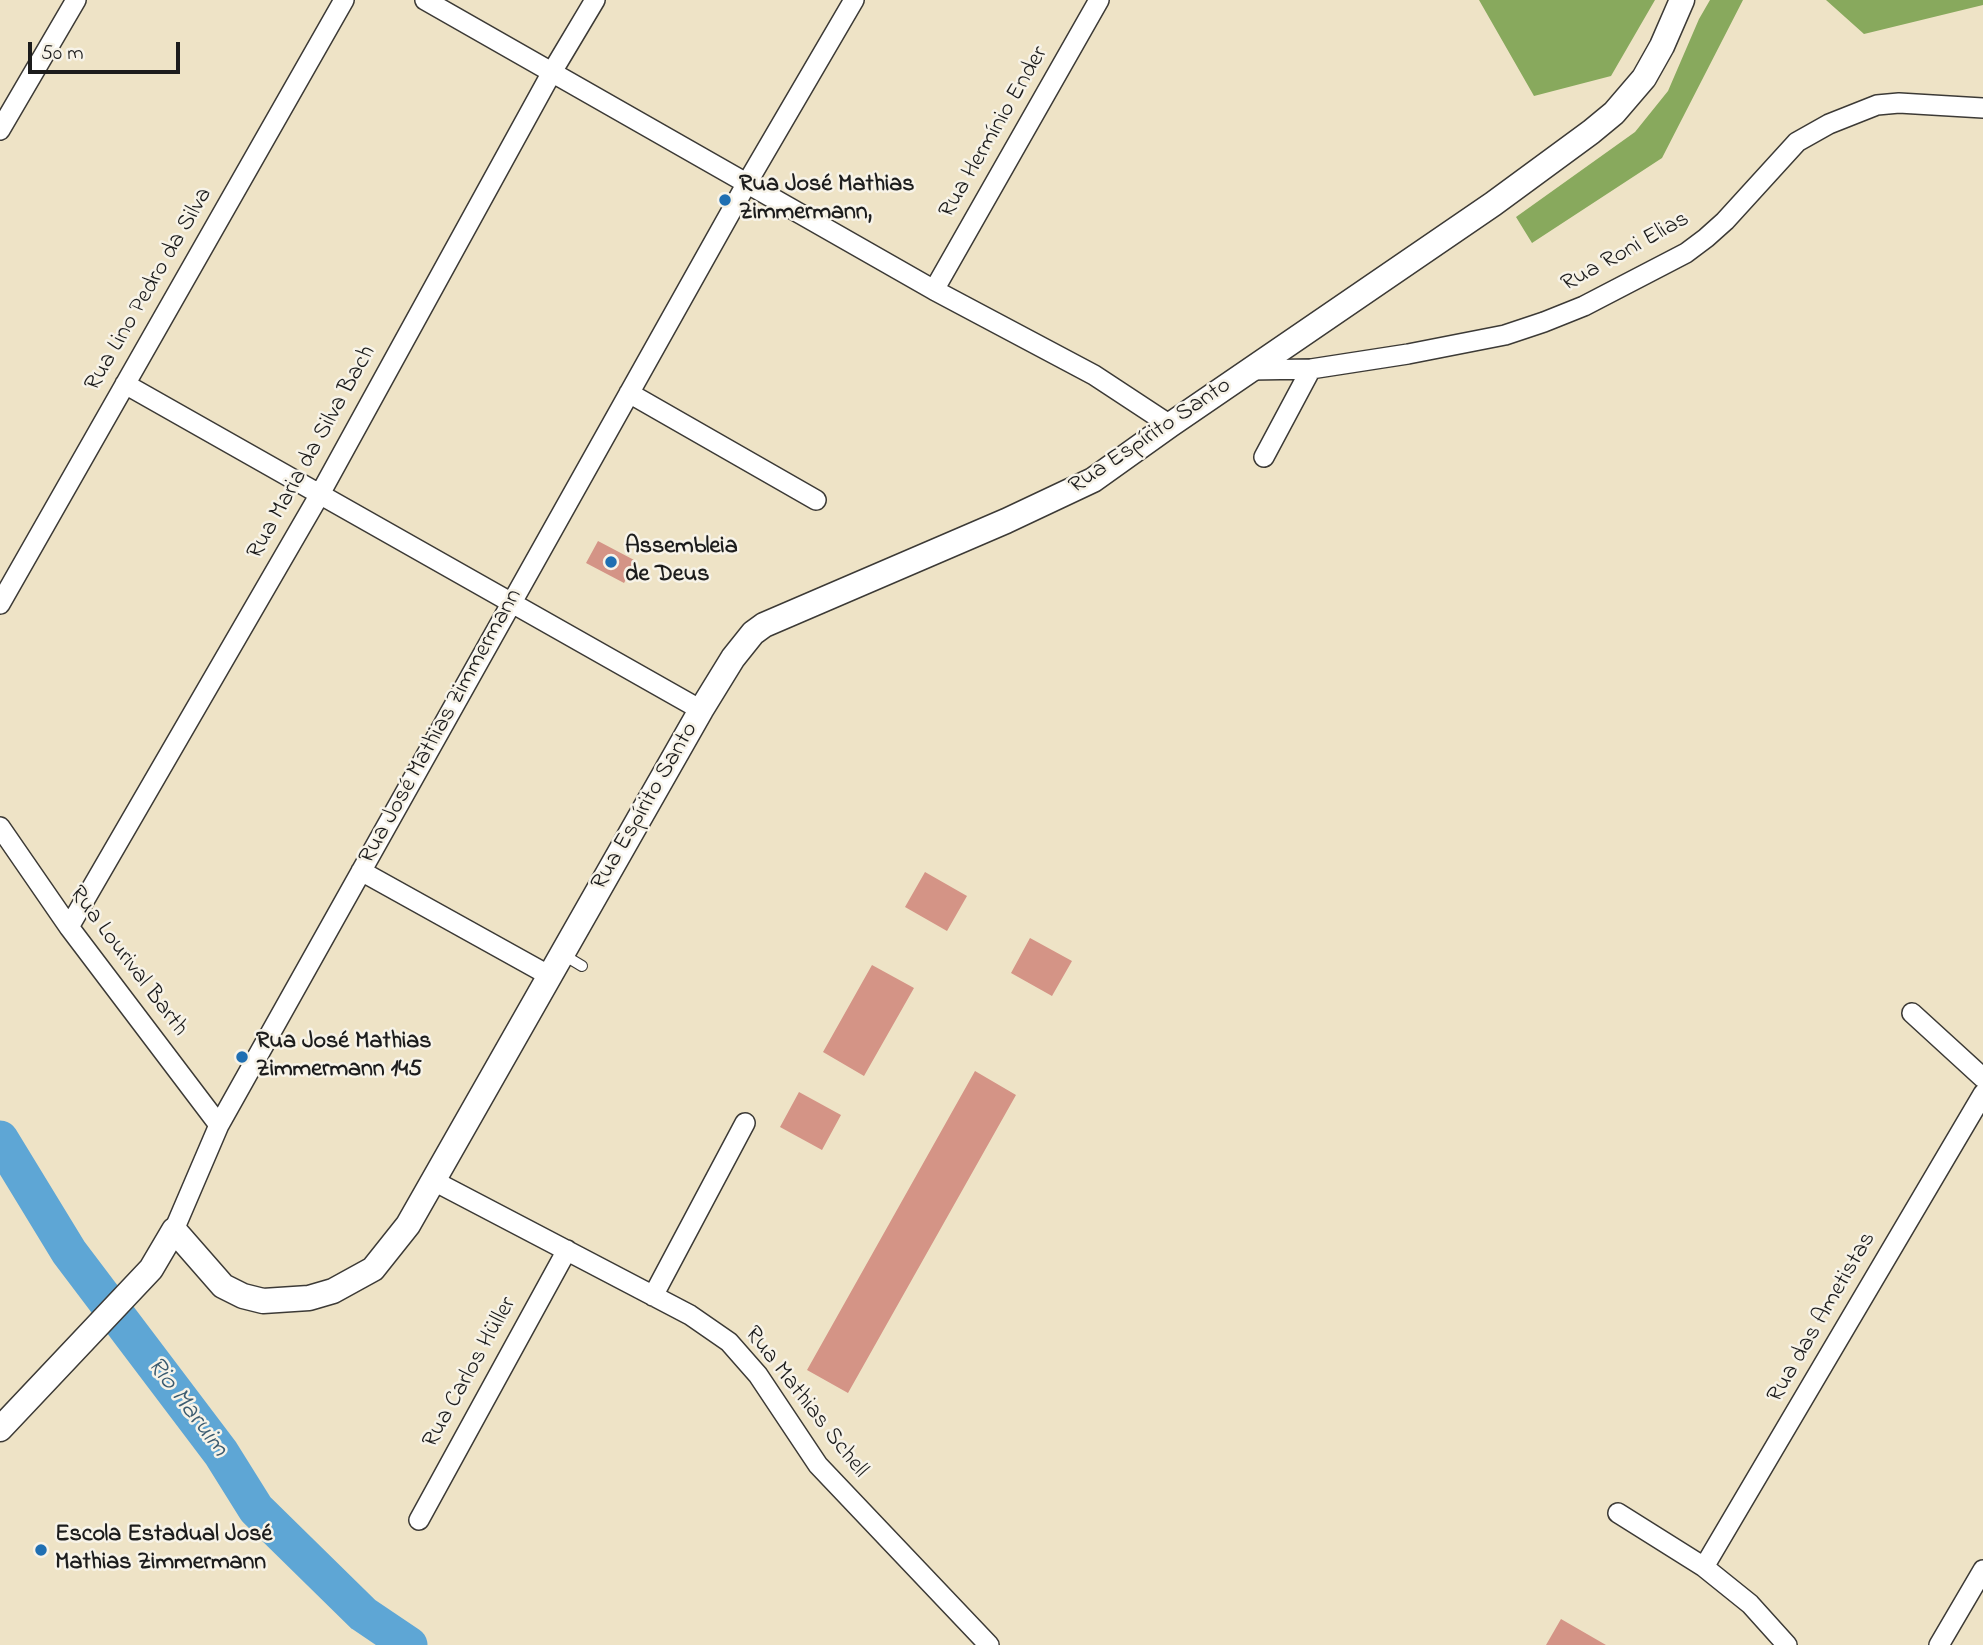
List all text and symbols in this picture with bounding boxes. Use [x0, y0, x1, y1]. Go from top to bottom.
scale bar [32, 28, 184, 72]
text: 50 m [41, 39, 84, 69]
street label: Rua Hermínio Ender [934, 42, 1056, 224]
place label: Rua José Mathias Zimmermann, [739, 172, 915, 228]
street label: Rua Lino Pedro da Silva [80, 183, 220, 397]
marker: Rua José Mathias Zimmermann, [717, 192, 733, 208]
street label: Rua Roni Elias [1557, 206, 1695, 300]
street label: Rua Maria da Silva Bach [242, 341, 384, 565]
street label: Rua Espírito Santo [1065, 372, 1237, 502]
place label: Assembleia de Deus [625, 534, 738, 590]
marker: Assembleia de Deus [603, 554, 619, 570]
street label: Rua José Mathias Zimmermann [354, 584, 530, 870]
street label: Rua Espírito Santo [586, 718, 706, 896]
street label: Rua Lourival Barth [61, 881, 193, 1043]
place label: Rua José Mathias Zimmermann 145 [256, 1029, 432, 1085]
marker: Rua José Mathias Zimmermann 145 [234, 1049, 250, 1065]
street label: Rua das Ametistas [1762, 1227, 1884, 1409]
street label: Rua Carlos Hüller [418, 1293, 524, 1453]
street label: Rua Mathias Schell [737, 1321, 873, 1485]
water label: Rio Maruim [138, 1352, 234, 1464]
place label: Escola Estadual José Mathias Zimmermann [55, 1522, 272, 1578]
marker: Escola Estadual José Mathias Zimmermann [33, 1542, 49, 1558]

